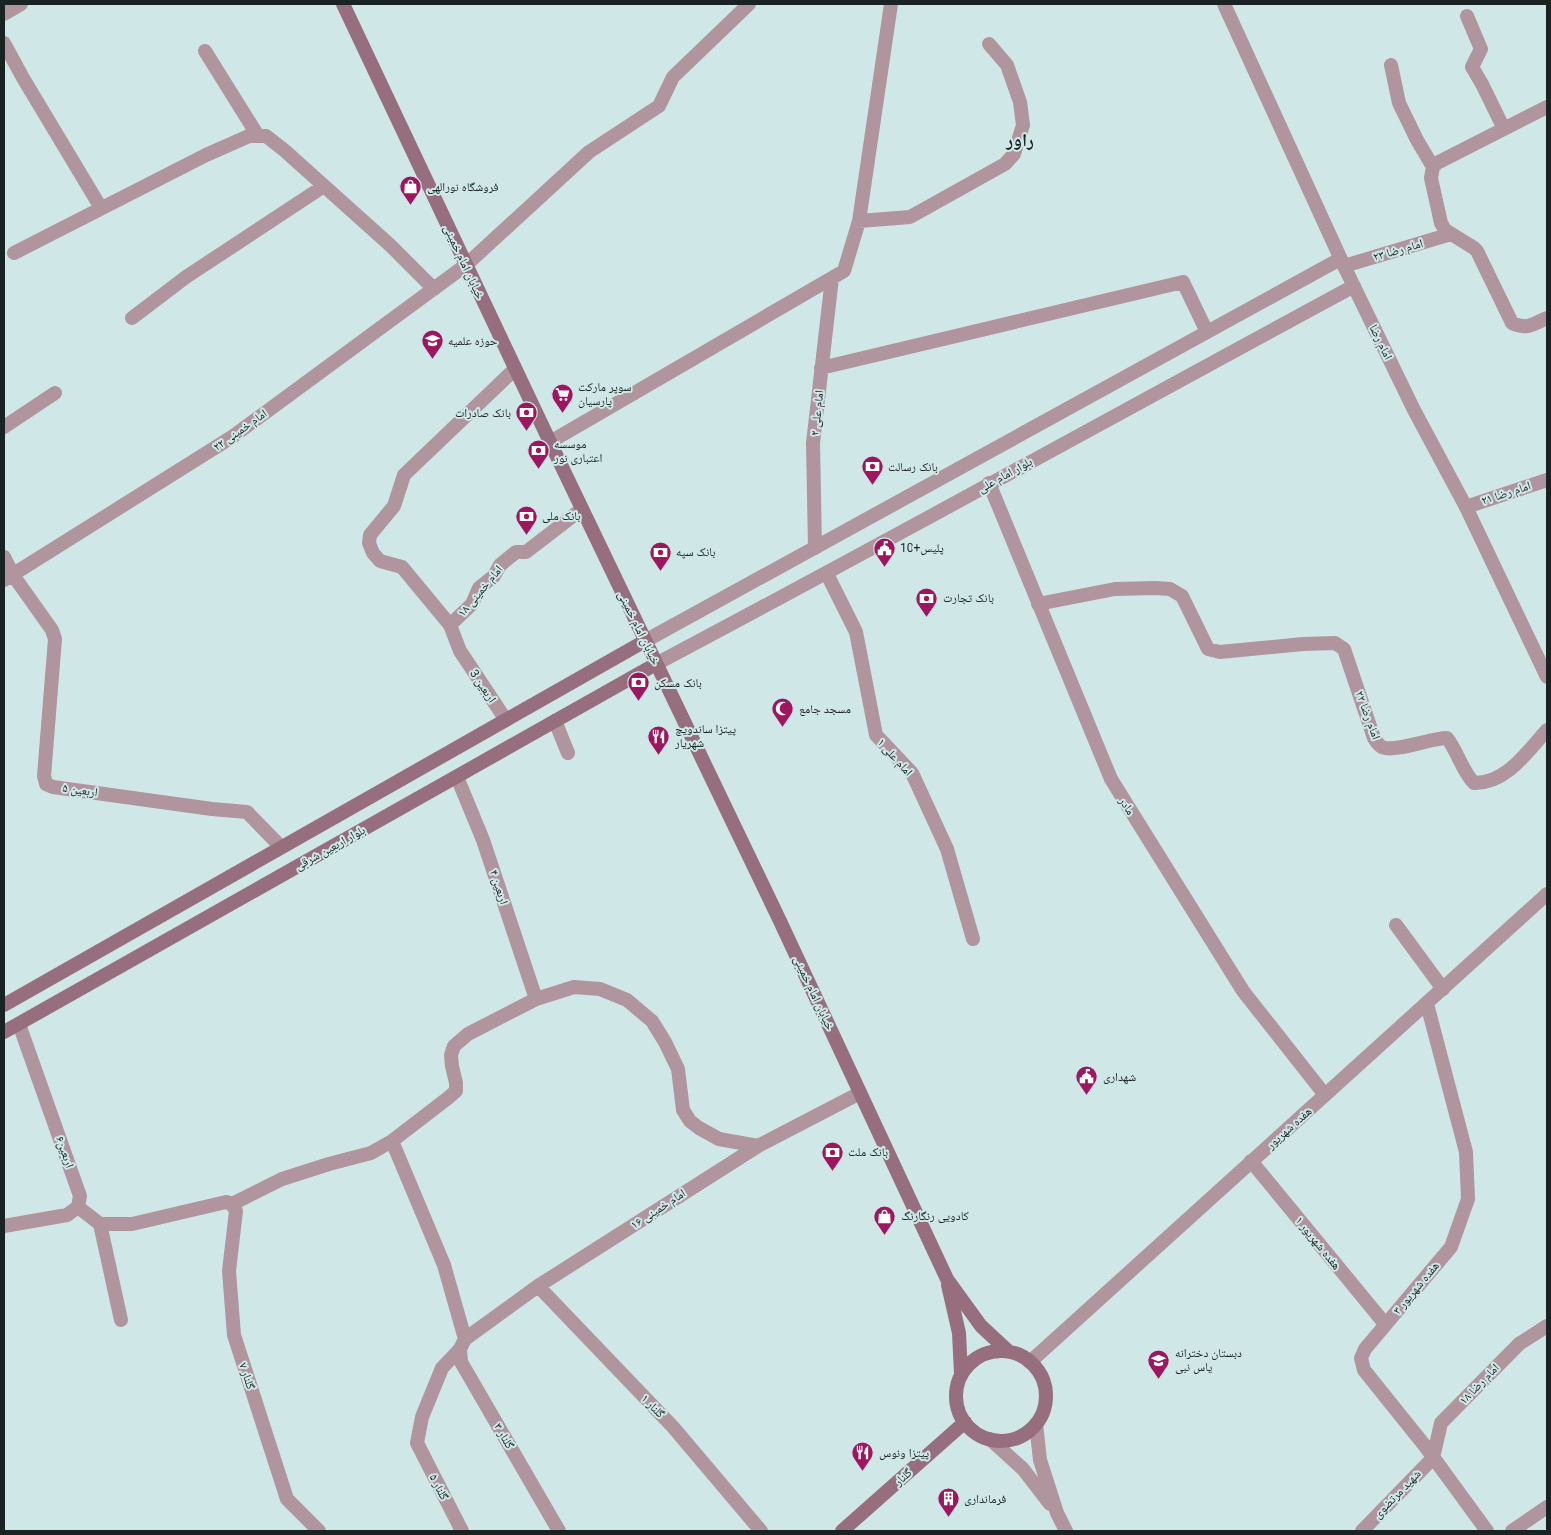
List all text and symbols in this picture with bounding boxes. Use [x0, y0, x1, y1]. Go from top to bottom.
district label: راور [1005, 129, 1034, 150]
shop icon: فروشگاه نورالهی [399, 175, 423, 206]
place label: فروشگاه نورالهی [427, 180, 499, 194]
street label: خیابان امام خمینی [440, 223, 487, 302]
street label: امام رضا ۲۳ [1372, 236, 1425, 265]
street label: امام رضا [1366, 322, 1396, 362]
school or university icon: حوزه علمیه [420, 329, 444, 360]
place label: حوزه علمیه [448, 334, 498, 348]
place label: سوپر مارکت پارسیان [578, 380, 631, 408]
supermarket icon: سوپر مارکت پارسیان [550, 382, 574, 413]
street label: امام علی ۲ [808, 389, 827, 437]
bank icon: بانک صادرات [515, 401, 539, 432]
street label: امام خمینی ۲۲ [210, 406, 270, 455]
place label: بانک صادرات [455, 406, 511, 420]
place label: موسسه اعتباری نور [553, 437, 602, 465]
bank icon: موسسه اعتباری نور [526, 439, 550, 470]
street label: بلوار امام علی [975, 454, 1035, 496]
bank icon: بانک رسالت [860, 455, 884, 486]
place label: بانک رسالت [888, 460, 938, 474]
street label: امام رضا ۲۱ [1480, 478, 1533, 509]
bank icon: بانک ملی [514, 504, 538, 535]
place label: بانک ملی [542, 509, 581, 523]
public building icon: پلیس+10 [872, 536, 896, 567]
bank icon: بانک سپه [648, 540, 672, 571]
place label: پلیس+10 [900, 541, 944, 555]
place label: بانک سپه [676, 545, 716, 559]
street label: امام خمینی ۱۸ [455, 562, 506, 620]
bank icon: بانک تجارت [915, 586, 939, 617]
street label: خیابان امام خمینی [614, 589, 663, 668]
place label: بانک تجارت [943, 591, 994, 605]
street label: اربعین 3 [467, 667, 499, 706]
bank icon: بانک مسکن [626, 671, 650, 702]
place label: بانک مسکن [654, 676, 702, 690]
street label: امام رضا ۲۲ [1352, 689, 1383, 742]
mosque icon: مسجد جامع [771, 697, 795, 728]
place label: مسجد جامع [799, 702, 851, 716]
place label: پیتزا ساندویچ شهریار [674, 722, 737, 750]
restaurant icon: پیتزا ساندویچ شهریار [647, 724, 671, 755]
street label: امام علی ۱ [874, 735, 916, 779]
street label: اربعین ۵ [61, 781, 99, 800]
street label: مادر [1116, 794, 1138, 817]
street label: بلوار اربعین شرقی [292, 823, 368, 873]
street label: اربعین ۴ [487, 868, 511, 906]
street label: خیابان امام خمینی [790, 954, 837, 1033]
public building icon: شهداری [1075, 1065, 1099, 1096]
place label: شهداری [1103, 1070, 1136, 1084]
street label: هفده شهریور [1263, 1104, 1315, 1153]
street label: اربعین۶ [53, 1134, 77, 1170]
bank icon: بانک ملت [820, 1140, 844, 1171]
place label: بانک ملت [848, 1145, 888, 1159]
street label: امام خمینی ۱۶ [628, 1186, 689, 1233]
shop icon: کادویی رنگارنگ [873, 1204, 897, 1235]
place label: کادویی رنگارنگ [901, 1209, 969, 1223]
street label: هفده شهریور ۱ [1292, 1214, 1344, 1273]
street label: هفده شهریور ۳ [1390, 1259, 1442, 1317]
place label: دبستان دخترانه یاس نبی [1175, 1346, 1242, 1374]
school or university icon: دبستان دخترانه یاس نبی [1147, 1348, 1171, 1379]
street label: گلنار ۷ [236, 1361, 258, 1391]
street label: امام رضا ۱۸ [1456, 1361, 1503, 1408]
street label: گلنار ۱ [638, 1391, 668, 1421]
street label: گلنار ۳ [491, 1421, 517, 1451]
restaurant icon: پیتزا ونوس [851, 1441, 875, 1472]
place label: پیتزا ونوس [879, 1446, 930, 1460]
street label: گلنار [890, 1465, 915, 1489]
street label: شهید مرتضوی [1370, 1467, 1424, 1521]
street label: گلنار ۵ [427, 1472, 451, 1502]
building icon: فرمانداری [936, 1487, 960, 1518]
place label: فرمانداری [964, 1492, 1006, 1506]

